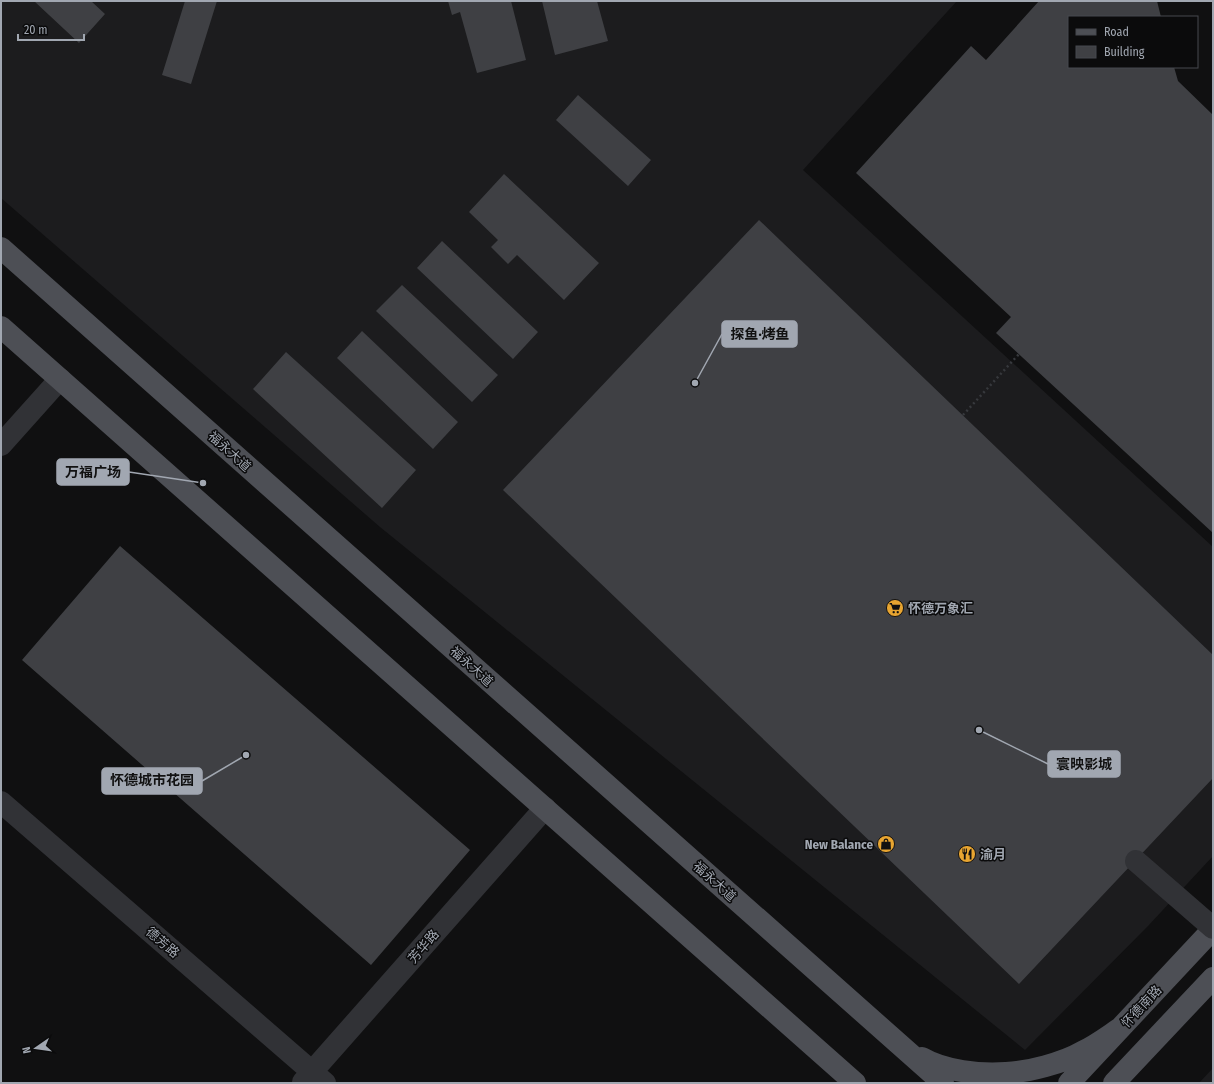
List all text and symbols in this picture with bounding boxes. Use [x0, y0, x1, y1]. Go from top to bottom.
scale bar [18, 16, 84, 42]
legend [1068, 16, 1198, 68]
text: 20 m [24, 23, 48, 37]
text: Road [1104, 25, 1129, 39]
text: Building [1104, 45, 1145, 59]
callout: 探鱼·烤鱼 [722, 321, 797, 347]
text: 探鱼·烤鱼 [730, 326, 790, 343]
street label: 福永大道 [205, 428, 254, 474]
callout: 万福广场 [57, 459, 129, 485]
text: 万福广场 [65, 464, 121, 481]
supermarket icon: 怀德万象汇 [885, 598, 905, 618]
place label: 怀德万象汇 [908, 601, 973, 616]
street label: 福永大道 [447, 643, 496, 689]
callout: 寰映影城 [1048, 751, 1120, 777]
text: 寰映影城 [1056, 756, 1112, 773]
callout: 怀德城市花园 [102, 768, 202, 794]
text: 怀德城市花园 [110, 772, 194, 789]
shop icon: New Balance [876, 834, 896, 854]
place label: New Balance [805, 837, 873, 852]
restaurant icon: 渝月 [957, 844, 977, 864]
place label: 渝月 [980, 847, 1006, 862]
street label: 福永大道 [690, 858, 739, 904]
street label: 德芳路 [143, 924, 182, 961]
street label: 芳华路 [405, 927, 442, 966]
street label: 怀德南路 [1118, 982, 1165, 1030]
north arrow [16, 1028, 56, 1068]
text: N [20, 1045, 34, 1055]

